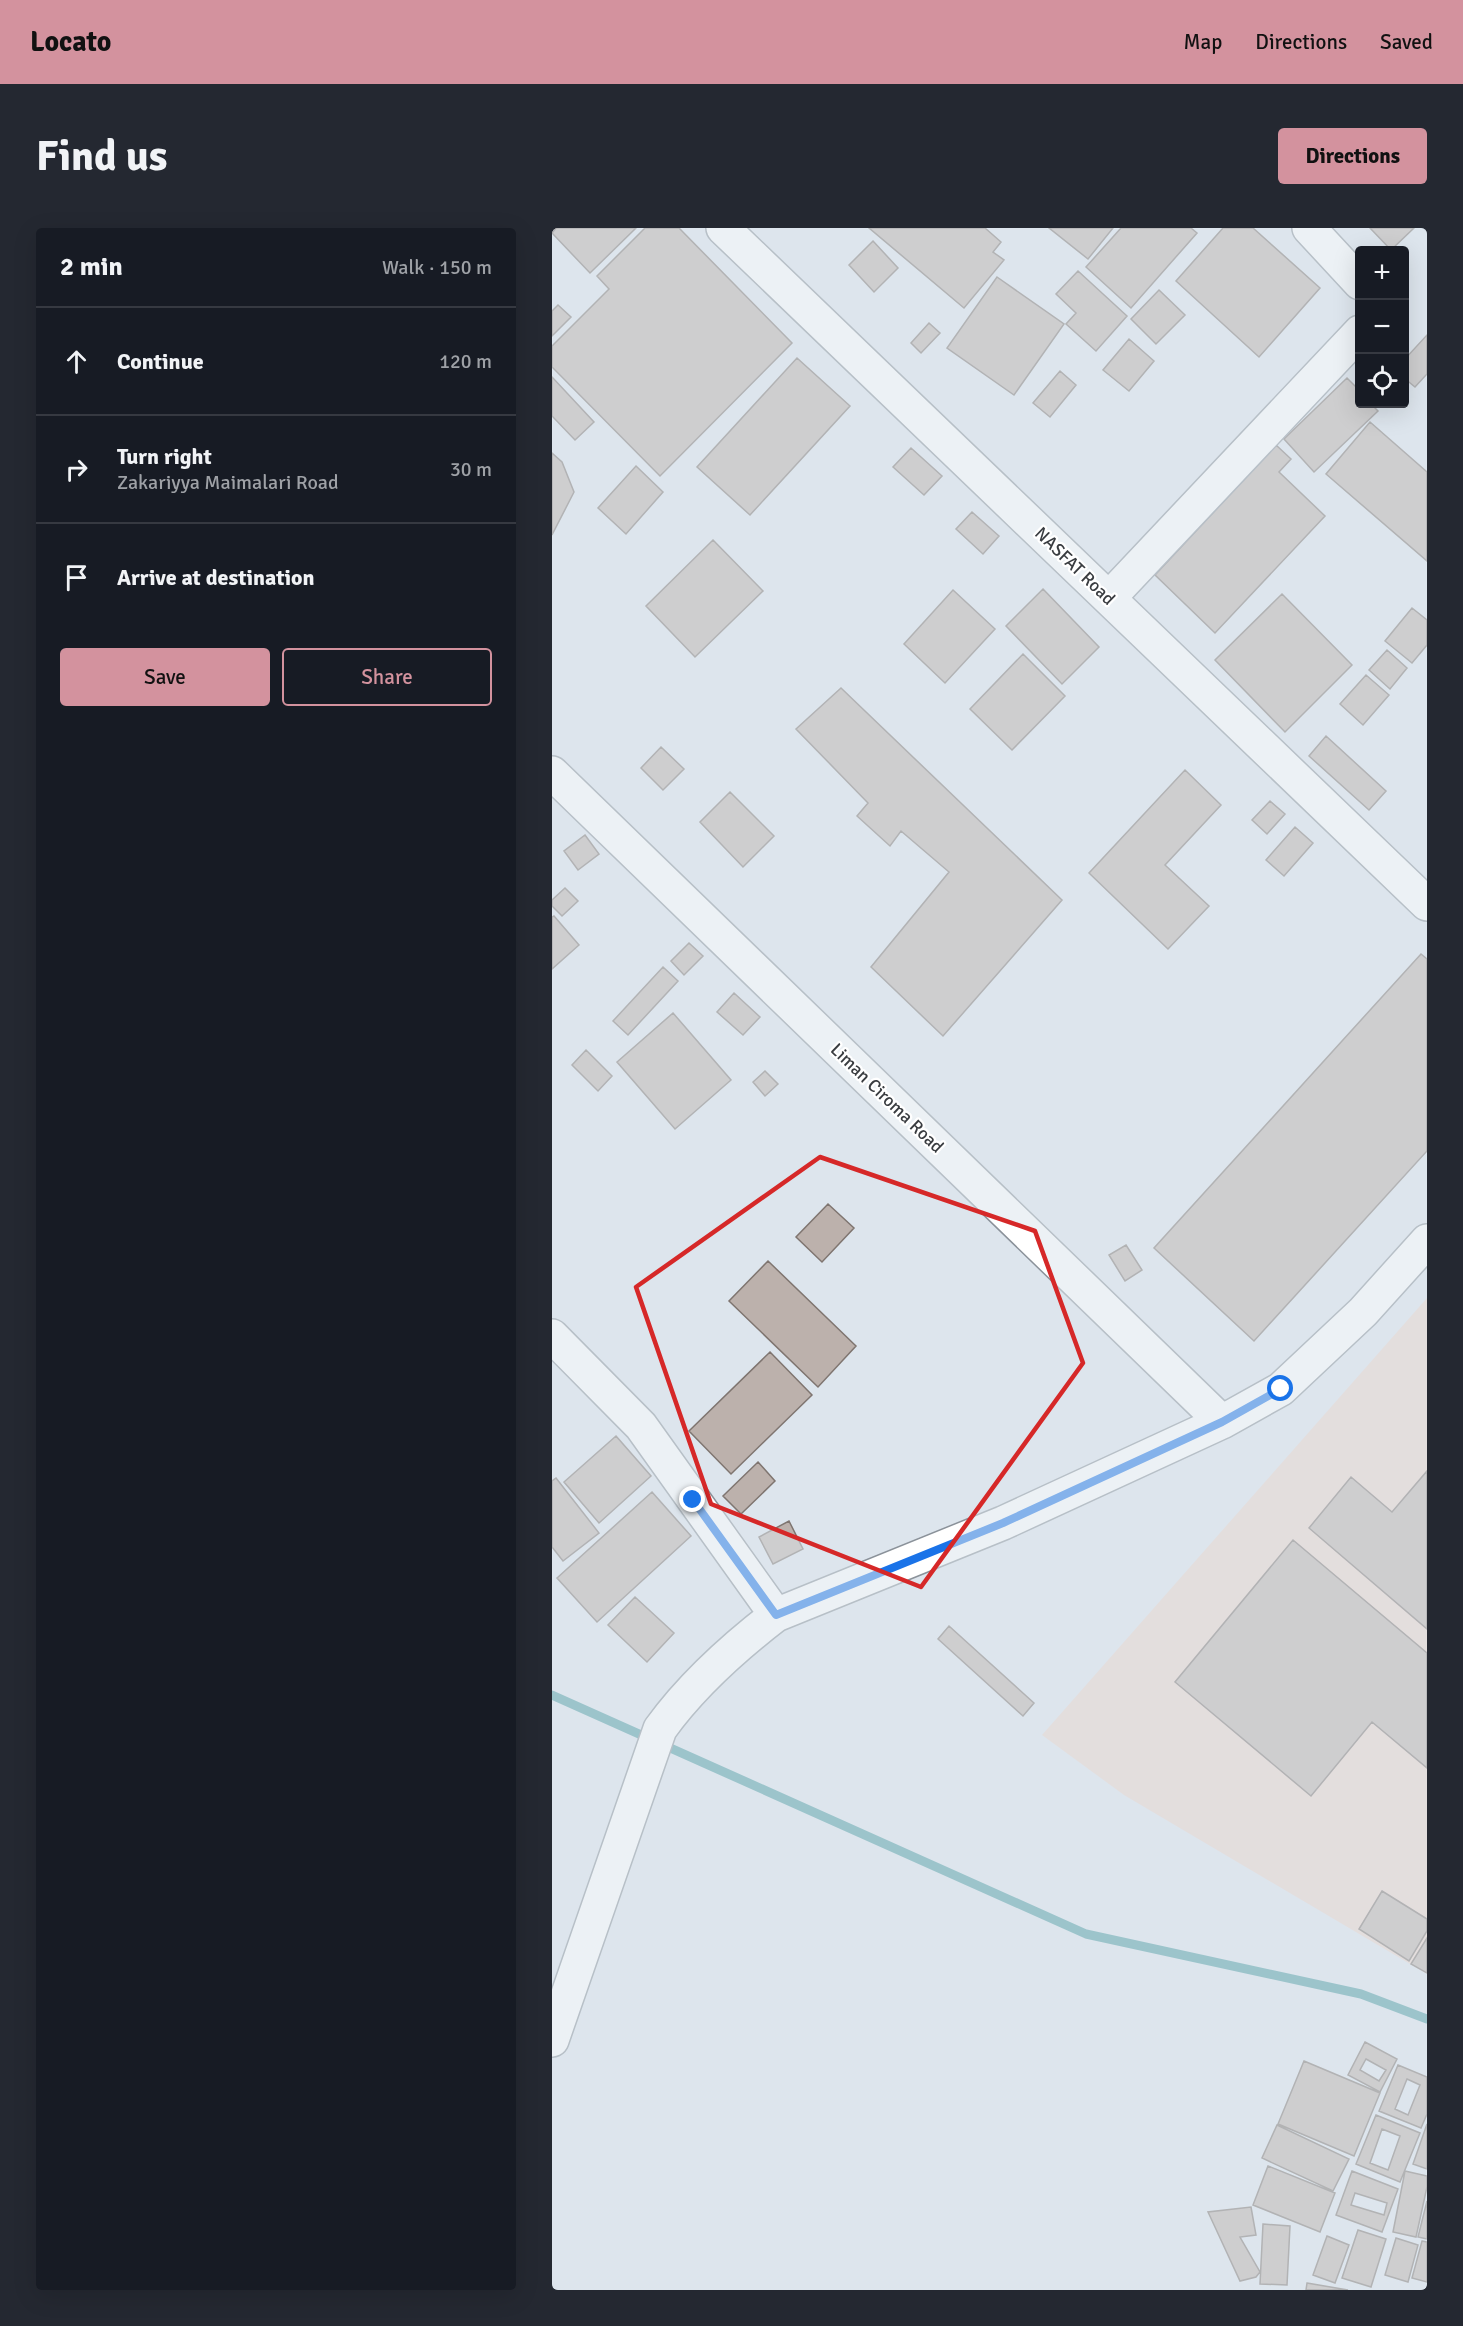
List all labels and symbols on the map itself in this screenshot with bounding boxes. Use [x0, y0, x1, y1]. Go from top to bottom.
street label: NASFAT Road [1030, 522, 1120, 610]
street label: Liman Ciroma Road [826, 1038, 948, 1158]
route start [1267, 1375, 1293, 1401]
route end [679, 1486, 705, 1512]

